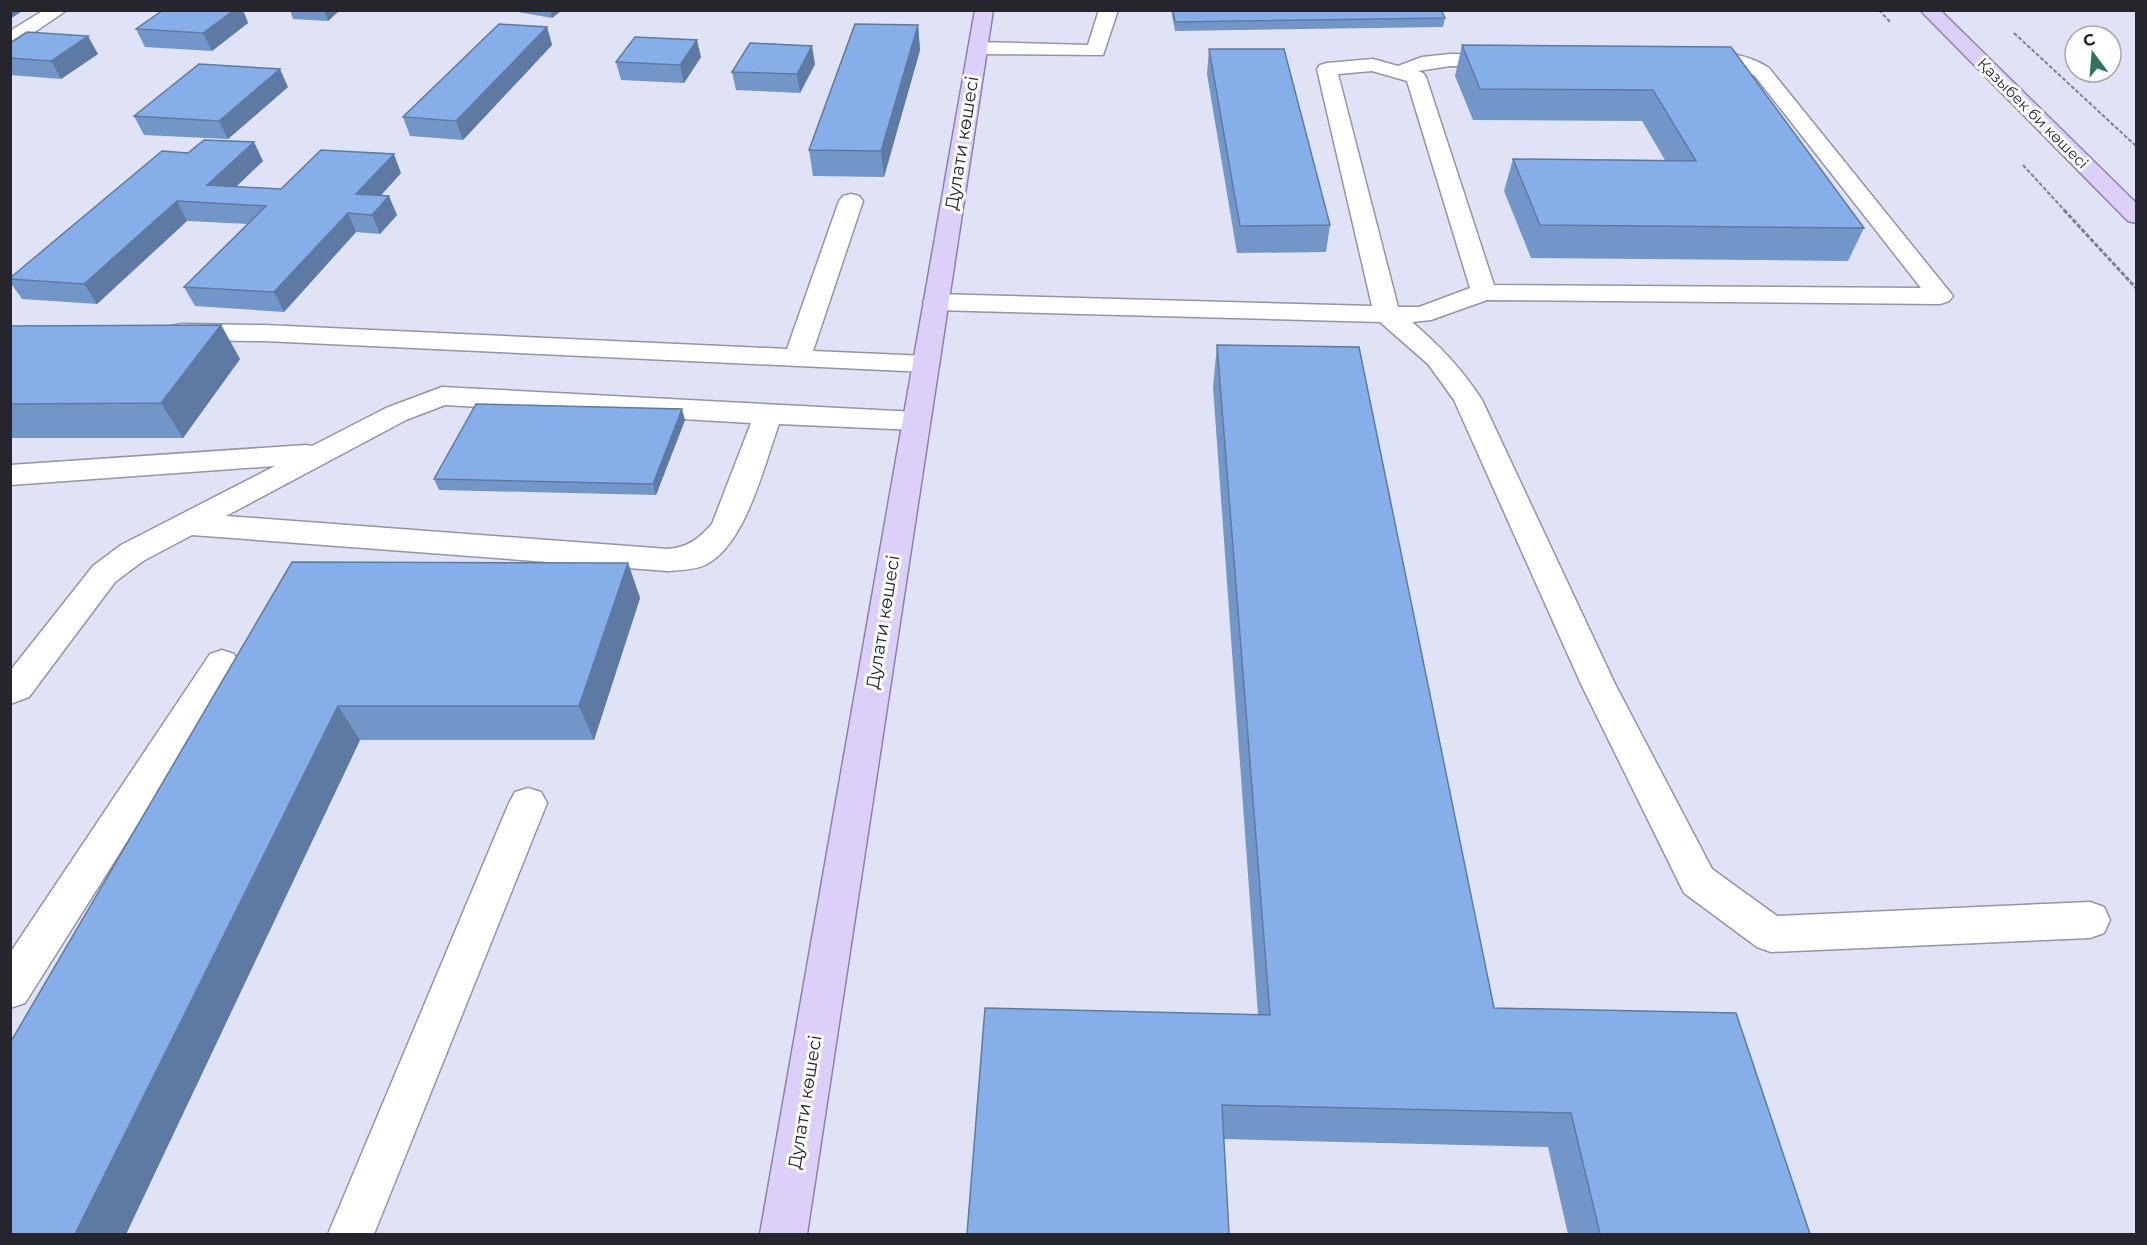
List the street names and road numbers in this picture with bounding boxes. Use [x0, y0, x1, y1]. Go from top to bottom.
street label: Қазыбек би көшесі [1974, 54, 2092, 172]
street label: Дулати көшесі [941, 74, 983, 212]
street label: Дулати көшесі [862, 553, 904, 691]
street label: Дулати көшесі [784, 1033, 826, 1171]

